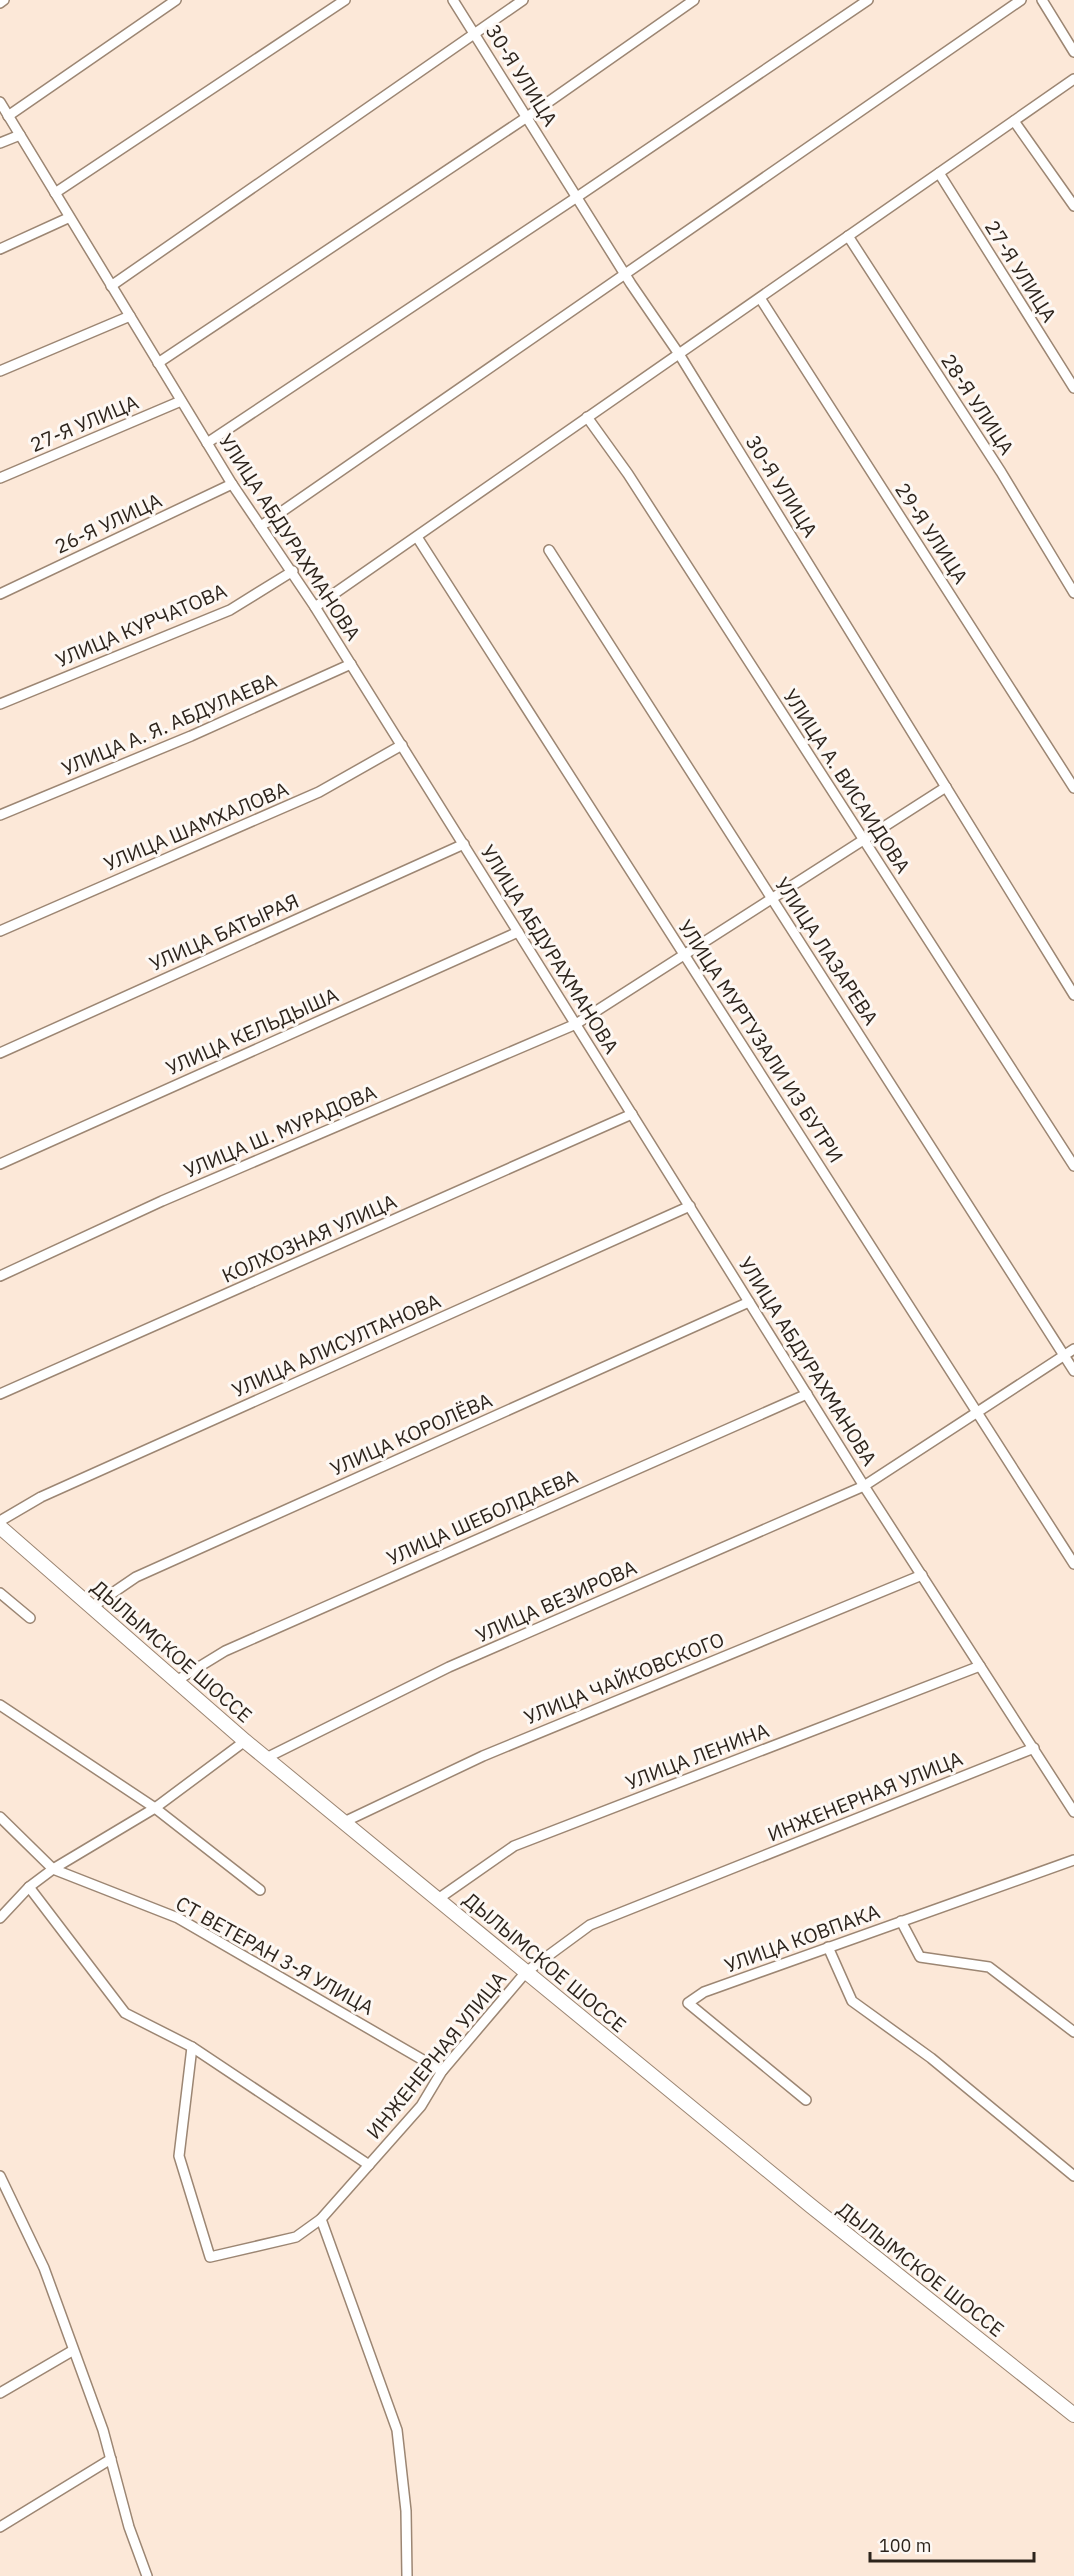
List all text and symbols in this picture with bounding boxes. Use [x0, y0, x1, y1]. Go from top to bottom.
street label: 30-Я УЛИЦА [480, 19, 564, 131]
street label: 27-Я УЛИЦА [979, 215, 1063, 327]
street label: 28-Я УЛИЦА [935, 348, 1021, 460]
street label: 27-Я УЛИЦА [26, 388, 142, 458]
street label: УЛИЦА АБДУРАХМАНОВА [213, 428, 367, 646]
street label: 30-Я УЛИЦА [740, 430, 824, 542]
street label: 29-Я УЛИЦА [889, 477, 975, 589]
street label: 26-Я УЛИЦА [50, 486, 166, 560]
street label: УЛИЦА КУРЧАТОВА [51, 577, 231, 673]
street label: УЛИЦА А. Я. АБДУЛАЕВА [57, 666, 281, 782]
street label: УЛИЦА А. ВИСАИДОВА [777, 684, 917, 879]
street label: УЛИЦА ШАМХАЛОВА [100, 775, 293, 877]
street label: УЛИЦА АБДУРАХМАНОВА [475, 839, 626, 1059]
street label: УЛИЦА ЛАЗАРЕВА [769, 872, 885, 1030]
street label: УЛИЦА БАТЫРАЯ [145, 887, 303, 977]
street label: УЛИЦА МУРТУЗАЛИ ИЗ БУТРИ [672, 914, 850, 1168]
street label: УЛИЦА КЕЛЬДЫША [162, 981, 343, 1081]
street label: УЛИЦА Ш. МУРАДОВА [180, 1078, 381, 1184]
street label: КОЛХОЗНАЯ УЛИЦА [217, 1187, 401, 1289]
street label: УЛИЦА АБДУРАХМАНОВА [733, 1251, 884, 1471]
street label: УЛИЦА АЛИСУЛТАНОВА [227, 1287, 445, 1403]
street label: УЛИЦА КОРОЛЁВА [326, 1386, 496, 1482]
street label: УЛИЦА ШЕБОЛДАЕВА [382, 1463, 582, 1571]
street label: УЛИЦА ВЕЗИРОВА [471, 1553, 641, 1649]
street label: ДЫЛЫМСКОЕ ШОССЕ [86, 1574, 258, 1728]
street label: УЛИЦА ЧАЙКОВСКОГО [520, 1626, 728, 1730]
street label: УЛИЦА ЛЕНИНА [621, 1716, 773, 1796]
street label: ИНЖЕНЕРНАЯ УЛИЦА [763, 1744, 967, 1847]
street label: ДЫЛЫМСКОЕ ШОССЕ [458, 1886, 632, 2038]
street label: СТ ВЕТЕРАН 3-Я УЛИЦА [171, 1889, 379, 2021]
street label: УЛИЦА КОВПАКА [721, 1897, 884, 1979]
street label: ИНЖЕНЕРНАЯ УЛИЦА [360, 1966, 512, 2144]
street label: ДЫЛЫМСКОЕ ШОССЕ [832, 2195, 1010, 2343]
scale bar [870, 2525, 1034, 2563]
text: 100 m [879, 2534, 931, 2557]

